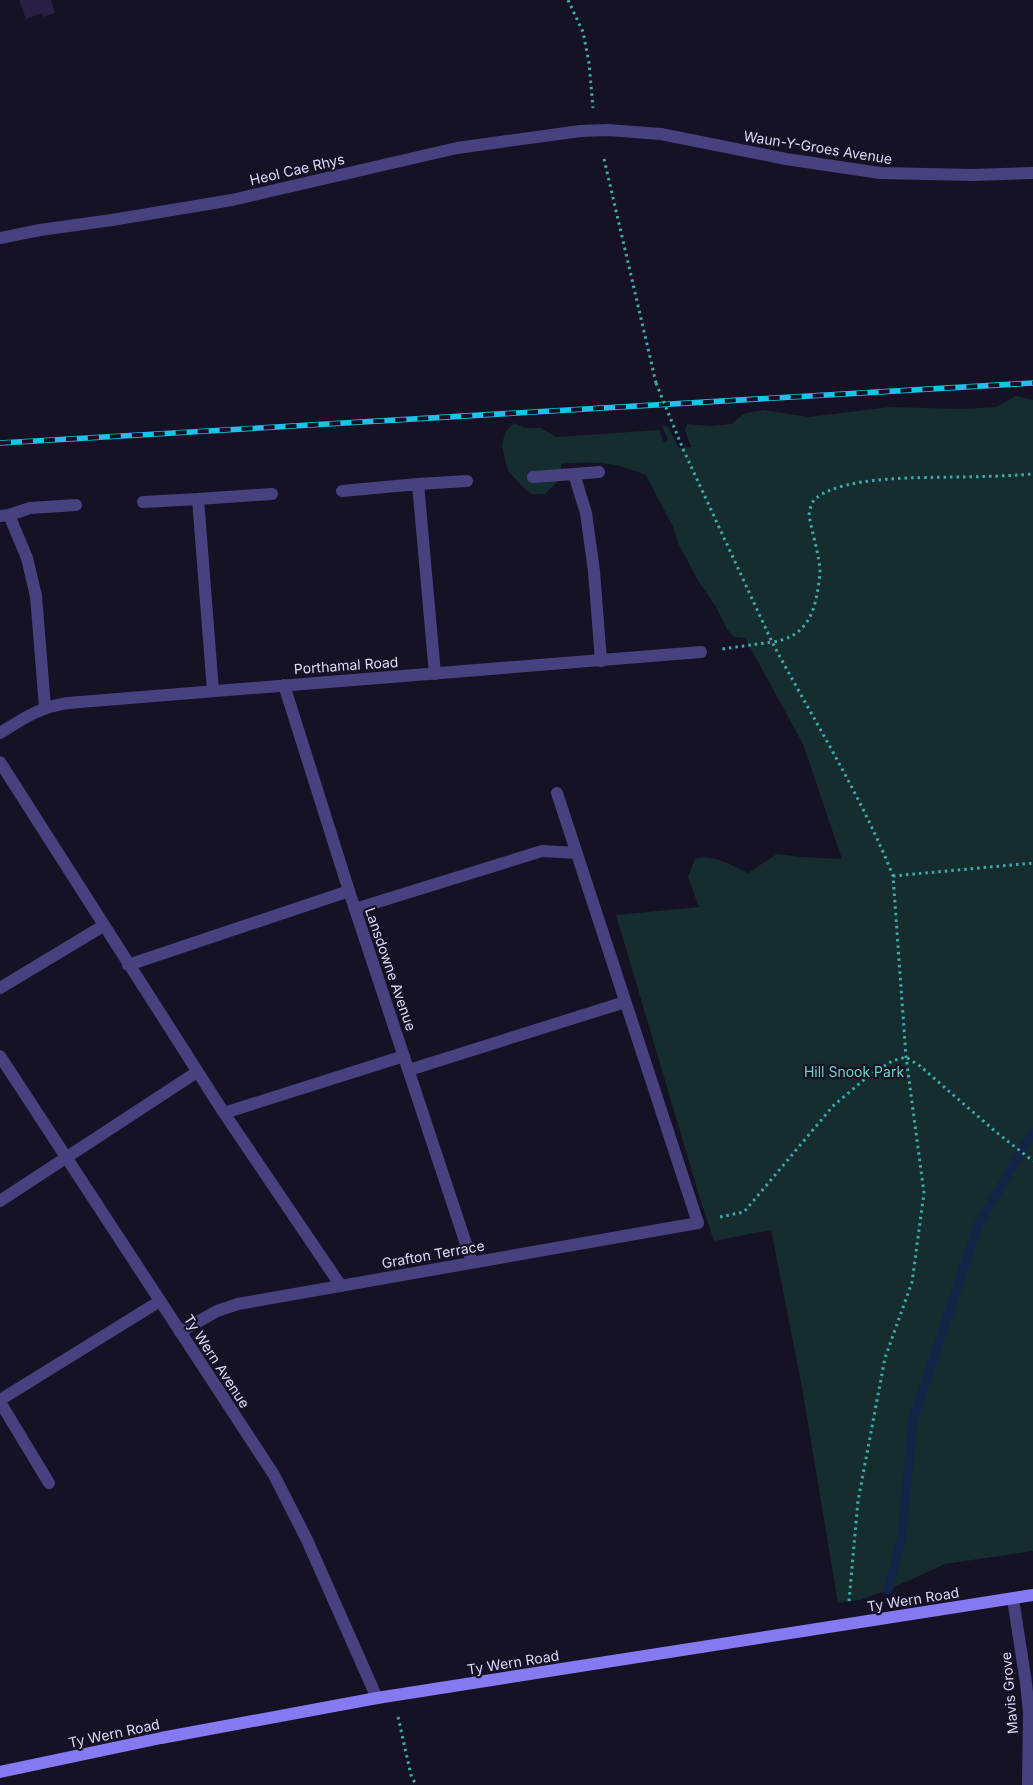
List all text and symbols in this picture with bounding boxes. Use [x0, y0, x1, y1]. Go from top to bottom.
street label: Waun-Y-Groes Avenue [742, 127, 894, 167]
street label: Heol Cae Rhys [248, 150, 346, 188]
street label: Porthamal Road [293, 653, 399, 677]
street label: Lansdowne Avenue [362, 905, 420, 1033]
park label: Hill Snook Park [804, 1063, 904, 1080]
street label: Grafton Terrace [380, 1237, 486, 1271]
street label: Ty Wern Avenue [180, 1311, 254, 1411]
street label: Ty Wern Road [866, 1583, 960, 1615]
street label: Ty Wern Road [466, 1646, 560, 1678]
street label: Mavis Grove [997, 1651, 1021, 1735]
street label: Ty Wern Road [67, 1715, 161, 1751]

